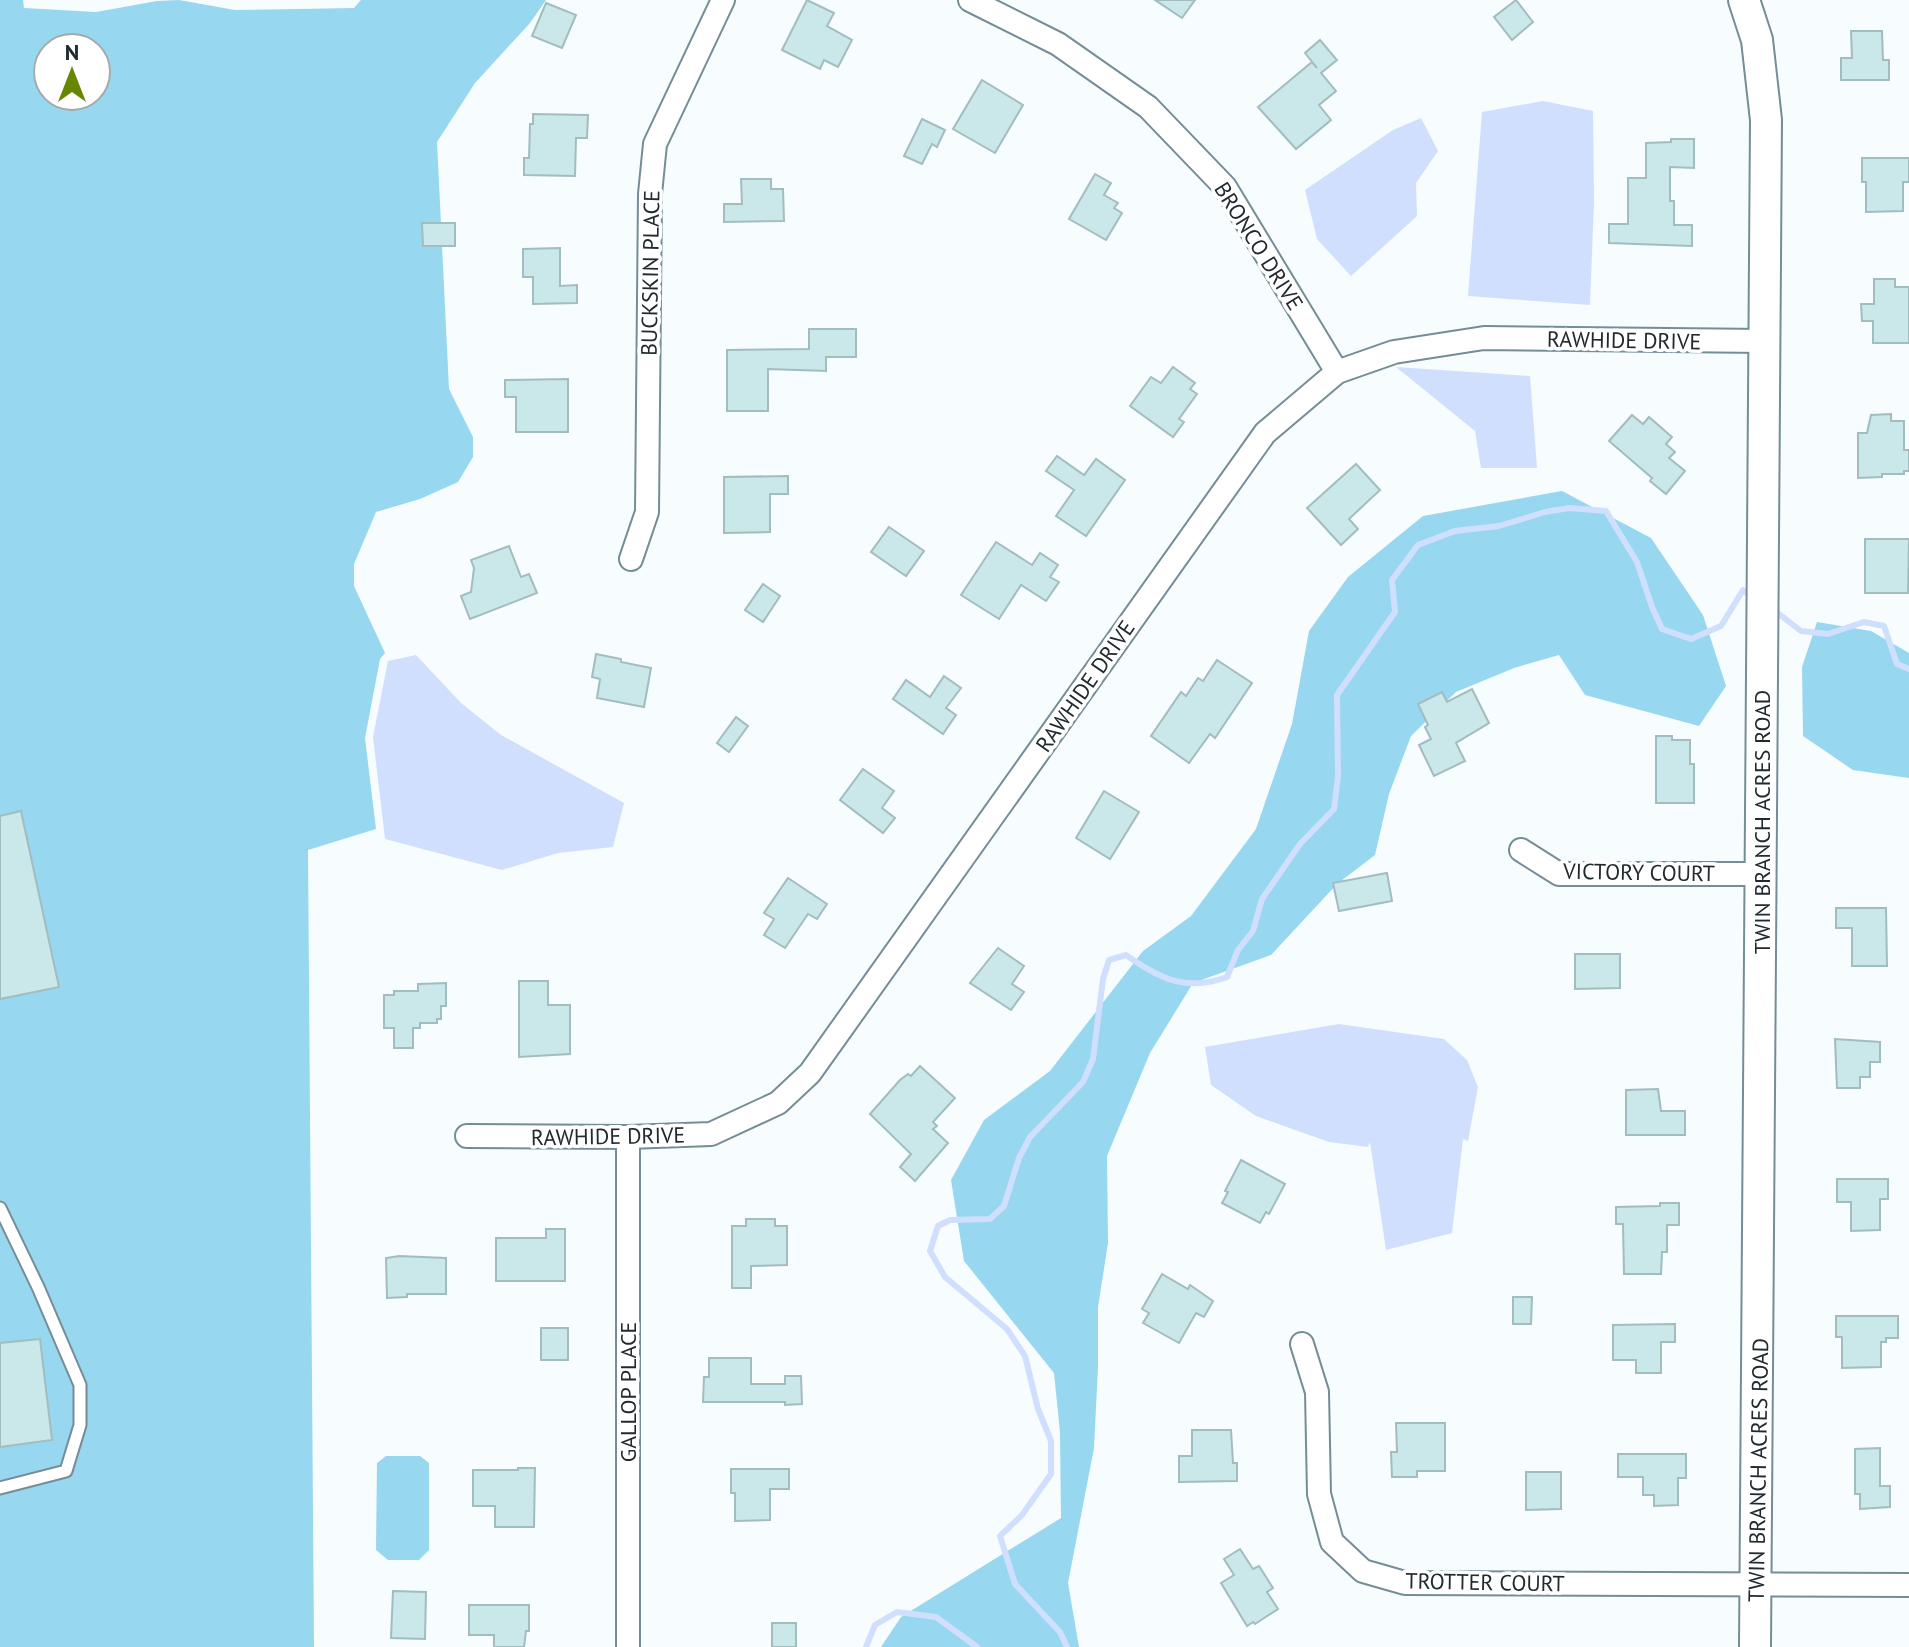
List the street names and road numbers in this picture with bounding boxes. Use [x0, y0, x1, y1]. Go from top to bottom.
street label: BRONCO DRIVE [1208, 177, 1310, 315]
street label: BUCKSKIN PLACE [635, 190, 665, 356]
street label: RAWHIDE DRIVE [1547, 325, 1701, 355]
street label: RAWHIDE DRIVE [1029, 615, 1141, 757]
street label: TWIN BRANCH ACRES ROAD [1748, 690, 1776, 954]
street label: VICTORY COURT [1562, 857, 1715, 887]
street label: RAWHIDE DRIVE [531, 1121, 685, 1151]
street label: GALLOP PLACE [614, 1322, 642, 1462]
street label: TWIN BRANCH ACRES ROAD [1742, 1338, 1774, 1602]
street label: TROTTER COURT [1405, 1567, 1565, 1597]

